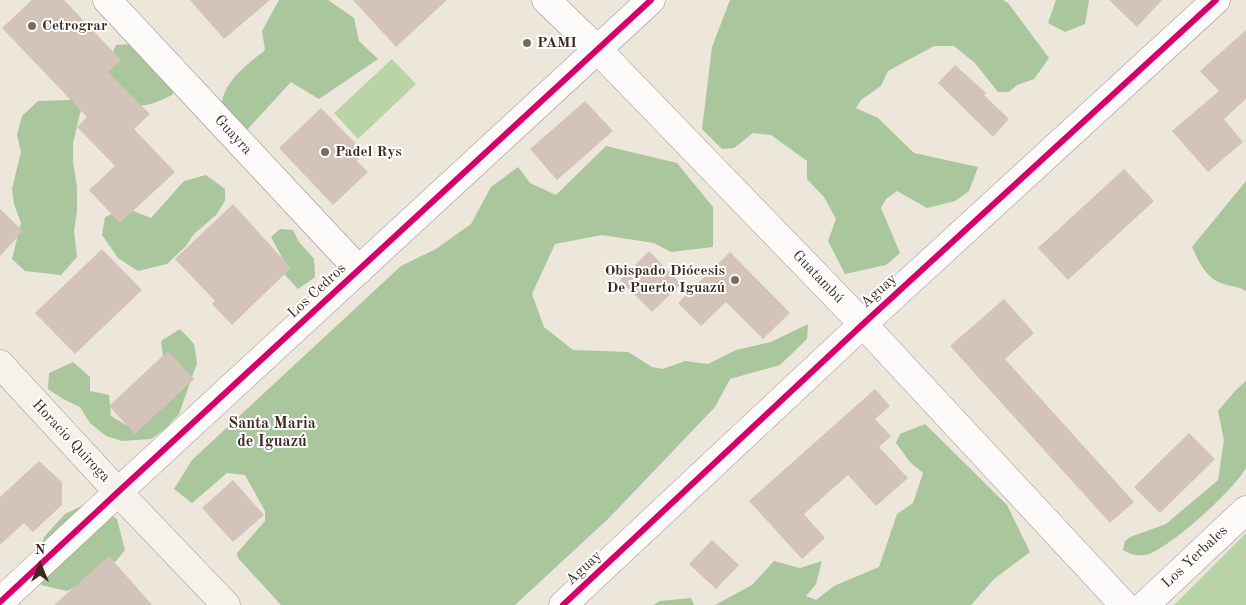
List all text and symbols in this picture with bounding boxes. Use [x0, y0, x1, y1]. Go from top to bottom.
place label: Cetrograr [42, 17, 107, 35]
marker: Cetrograr [26, 20, 38, 32]
place label: PAMI [537, 34, 577, 52]
marker: PAMI [521, 37, 533, 49]
street label: Guayra [210, 111, 256, 159]
place label: Padel Rys [335, 143, 402, 161]
marker: Padel Rys [319, 146, 331, 158]
street label: Guatambú [788, 247, 848, 307]
street label: Los Cedros [284, 259, 350, 323]
place label: Obispado Diócesis De Puerto Iguazú [605, 262, 725, 297]
street label: Aguay [857, 270, 901, 312]
marker: Obispado Diócesis De Puerto Iguazú [729, 274, 741, 286]
street label: Horacio Quiroga [28, 396, 114, 486]
district label: Santa Maria de Iguazú [228, 414, 316, 452]
street label: Los Yerbales [1158, 522, 1232, 592]
north arrow [15, 540, 65, 590]
text: N [35, 543, 45, 557]
street label: Aguay [562, 547, 606, 589]

